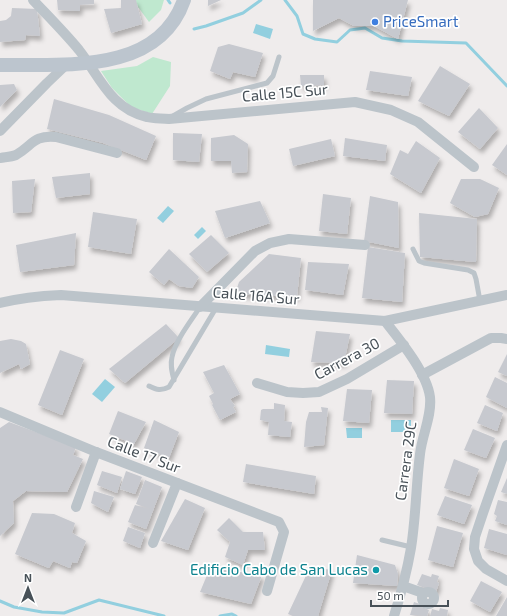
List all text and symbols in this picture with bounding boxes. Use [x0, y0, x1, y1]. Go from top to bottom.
place label: PriceSmart [383, 12, 459, 30]
marker: PriceSmart [370, 17, 380, 27]
street label: Calle 15C Sur [241, 79, 329, 105]
street label: Calle 16A Sur [212, 282, 300, 308]
street label: Carrera 30 [311, 333, 382, 383]
street label: Carrera 29C [391, 420, 420, 502]
street label: Calle 17 Sur [105, 432, 184, 476]
place label: Edificio Cabo de San Lucas [190, 560, 368, 578]
marker: Edificio Cabo de San Lucas [371, 565, 381, 575]
north arrow [8, 568, 48, 608]
text: N [24, 571, 32, 584]
scale bar [371, 582, 448, 608]
text: 50 m [377, 588, 404, 602]

